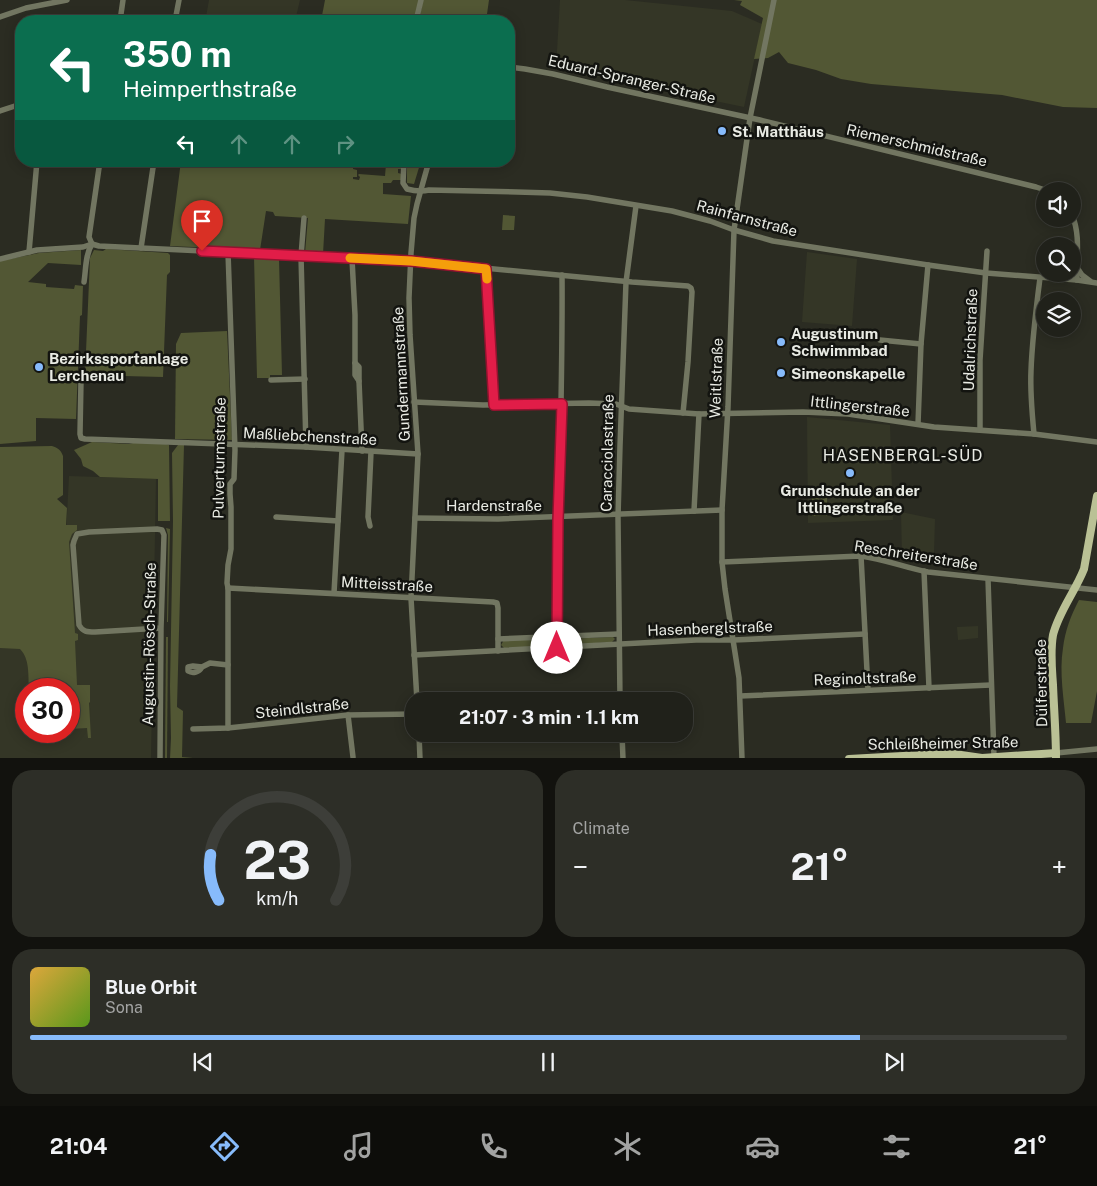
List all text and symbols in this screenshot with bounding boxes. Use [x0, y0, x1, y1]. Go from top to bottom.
text: 350 m [123, 34, 232, 75]
icon: left [40, 35, 105, 100]
street label: Eduard-Spranger-Straße [546, 51, 718, 107]
text: Heimperthstraße [123, 76, 297, 102]
street label: Riemerschmidstraße [845, 121, 989, 169]
place label: St. Matthäus [732, 123, 824, 140]
marker: St. Matthäus [716, 125, 728, 137]
icon: left [172, 130, 200, 158]
icon: ahead [225, 130, 253, 158]
icon: ahead [278, 130, 306, 158]
icon: right [331, 130, 359, 158]
map controls [1036, 182, 1081, 337]
button: sound [1036, 182, 1081, 227]
street label: Rainfarnstraße [695, 196, 799, 240]
pin [181, 200, 223, 251]
icon: arrive [188, 207, 216, 235]
button: search [1036, 237, 1081, 282]
street label: Udalrichstraße [960, 288, 980, 392]
button: layers [1036, 292, 1081, 337]
street label: Gundermannstraße [389, 306, 413, 442]
place label: Augustinum Schwimmbad [791, 325, 888, 359]
marker: Augustinum Schwimmbad [775, 336, 787, 348]
street label: Weitlstraße [706, 337, 726, 419]
place label: Bezirkssportanlage Lerchenau [49, 350, 188, 384]
marker: Bezirkssportanlage Lerchenau [33, 361, 45, 373]
place label: Simeonskapelle [791, 365, 905, 382]
marker: Simeonskapelle [775, 367, 787, 379]
street label: Ittlingerstraße [809, 392, 911, 420]
street label: Caracciolastraße [597, 394, 617, 512]
street label: Pulverturmstraße [209, 397, 229, 519]
street label: Maßliebchenstraße [243, 424, 377, 448]
district label: HASENBERGL-SÜD [823, 445, 983, 465]
marker: Grundschule an der Ittlingerstraße [844, 467, 856, 479]
place label: Grundschule an der Ittlingerstraße [780, 482, 920, 516]
street label: Hardenstraße [446, 497, 542, 514]
street label: Reschreiterstraße [853, 537, 979, 573]
street label: Augustin-Rösch-Straße [139, 562, 159, 726]
street label: Mitteisstraße [341, 573, 433, 595]
street label: Hasenberglstraße [647, 617, 773, 639]
position arrow [530, 621, 582, 673]
street label: Dülferstraße [1032, 639, 1050, 727]
street label: Reginoltstraße [813, 668, 917, 688]
speed limit sign: 30 [15, 678, 80, 743]
street label: Steindlstraße [254, 695, 350, 721]
text: 21:07 · 3 min · 1.1 km [459, 706, 639, 728]
street label: Schleißheimer Straße [867, 733, 1019, 753]
text: Climate [573, 819, 630, 838]
text: 23 [243, 830, 311, 891]
text: 21° [791, 844, 849, 889]
text: − [573, 850, 588, 883]
text: + [1051, 850, 1067, 883]
text: km/h [256, 888, 298, 909]
text: Blue Orbit [105, 976, 197, 998]
text: Sona [105, 998, 143, 1017]
icon: previous [189, 1048, 217, 1076]
icon: pause [534, 1048, 562, 1076]
icon: next [880, 1048, 908, 1076]
icon: directions [207, 1129, 242, 1164]
icon: music [341, 1129, 376, 1164]
icon: phone [476, 1129, 511, 1164]
icon: climate [610, 1129, 645, 1164]
icon: car [745, 1129, 780, 1164]
icon: filters [879, 1129, 914, 1164]
text: 21:04 [50, 1133, 108, 1159]
text: 21° [1013, 1133, 1047, 1159]

